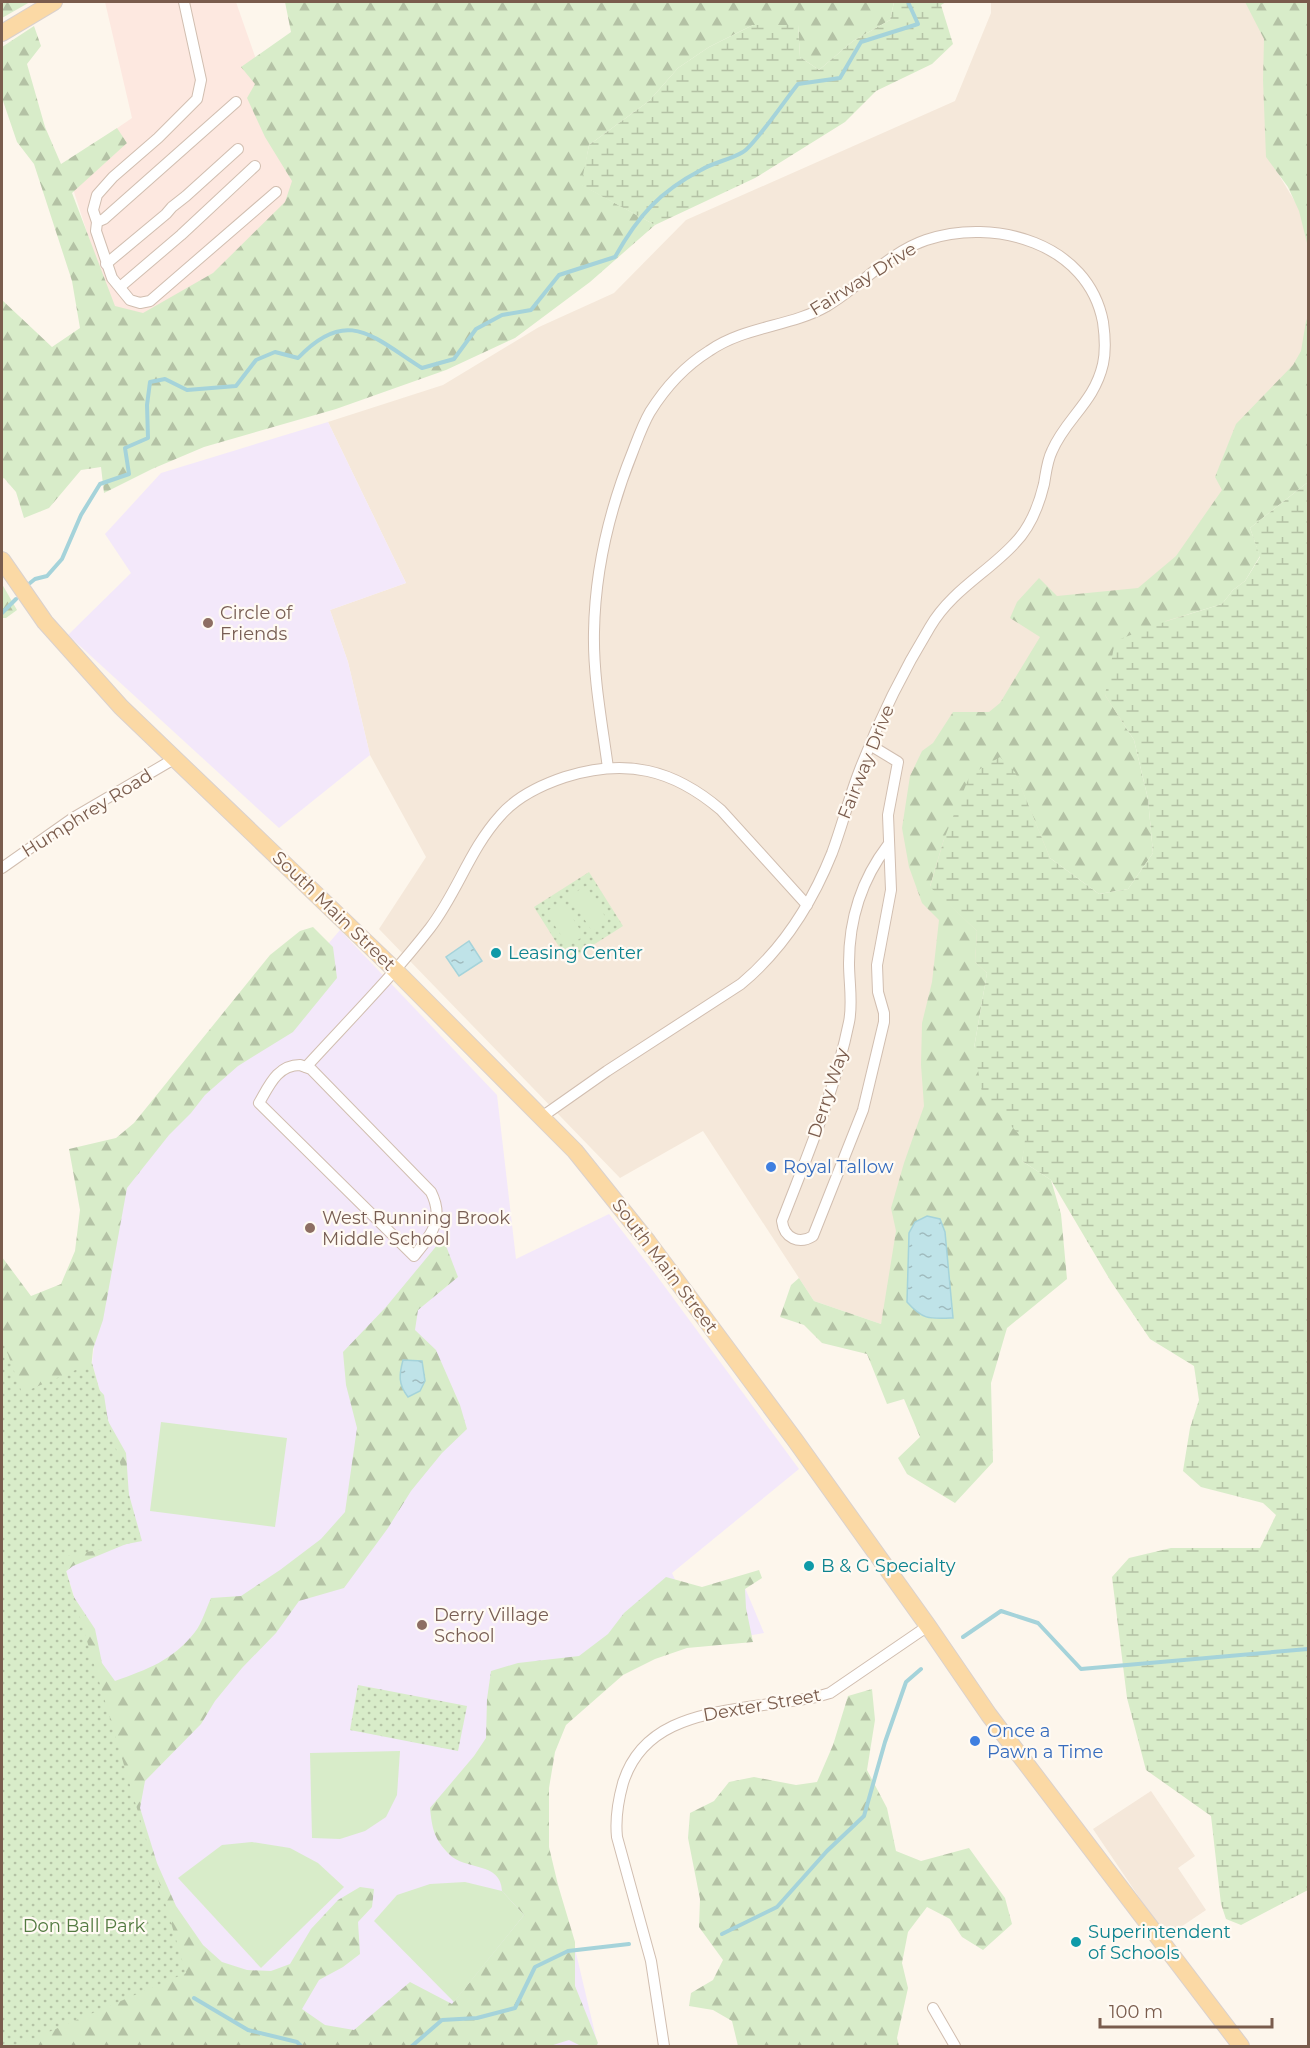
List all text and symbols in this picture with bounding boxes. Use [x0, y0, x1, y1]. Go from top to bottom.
street label: Fairway Drive [806, 237, 920, 320]
place label: Circle of Friends [220, 602, 293, 645]
marker: Circle of Friends [201, 616, 215, 630]
street label: Fairway Drive [833, 702, 899, 822]
street label: Humphrey Road [18, 764, 156, 862]
street label: South Main Street [268, 847, 400, 975]
place label: Leasing Center [508, 942, 643, 964]
marker: Leasing Center [489, 946, 503, 960]
street label: Derry Way [803, 1045, 853, 1141]
place label: Royal Tallow [783, 1156, 894, 1178]
marker: Royal Tallow [764, 1160, 778, 1174]
street label: South Main Street [607, 1194, 723, 1338]
place label: West Running Brook Middle School [322, 1207, 510, 1250]
marker: West Running Brook Middle School [303, 1221, 317, 1235]
place label: B & G Specialty [821, 1555, 956, 1577]
marker: B & G Specialty [802, 1559, 816, 1573]
place label: Derry Village School [434, 1604, 549, 1647]
marker: Derry Village School [415, 1618, 429, 1632]
street label: Dexter Street [701, 1684, 823, 1726]
place label: Once a Pawn a Time [987, 1720, 1103, 1763]
marker: Once a Pawn a Time [968, 1734, 982, 1748]
park label: Don Ball Park [23, 1915, 146, 1937]
place label: Superintendent of Schools [1088, 1921, 1231, 1964]
marker: Superintendent of Schools [1069, 1935, 1083, 1949]
scale bar [1100, 1991, 1272, 2029]
text: 100 m [1109, 2001, 1163, 2023]

